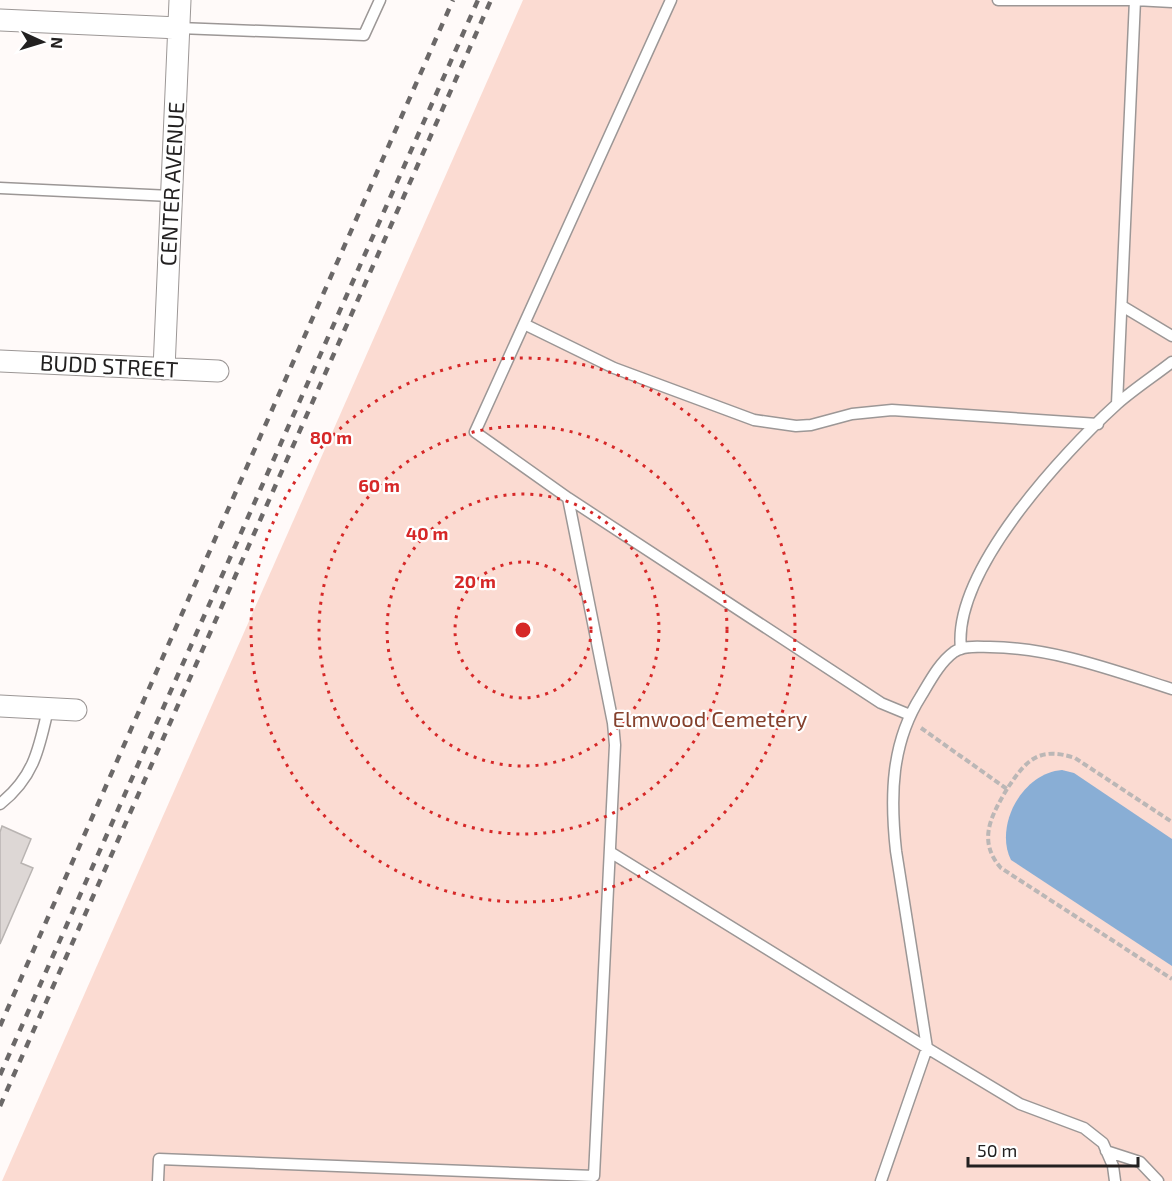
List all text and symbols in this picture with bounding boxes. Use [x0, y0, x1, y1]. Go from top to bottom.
north arrow [12, 12, 72, 72]
text: N [48, 37, 67, 50]
street label: CENTER AVENUE [154, 101, 188, 267]
street label: BUDD STREET [39, 348, 179, 382]
text: 80 m [310, 426, 352, 448]
text: 60 m [358, 474, 400, 496]
text: 40 m [406, 522, 448, 544]
text: 20 m [454, 570, 496, 592]
centre of rings [513, 620, 533, 640]
park label: Elmwood Cemetery [613, 705, 808, 731]
scale bar [968, 1130, 1138, 1168]
text: 50 m [977, 1139, 1017, 1161]

